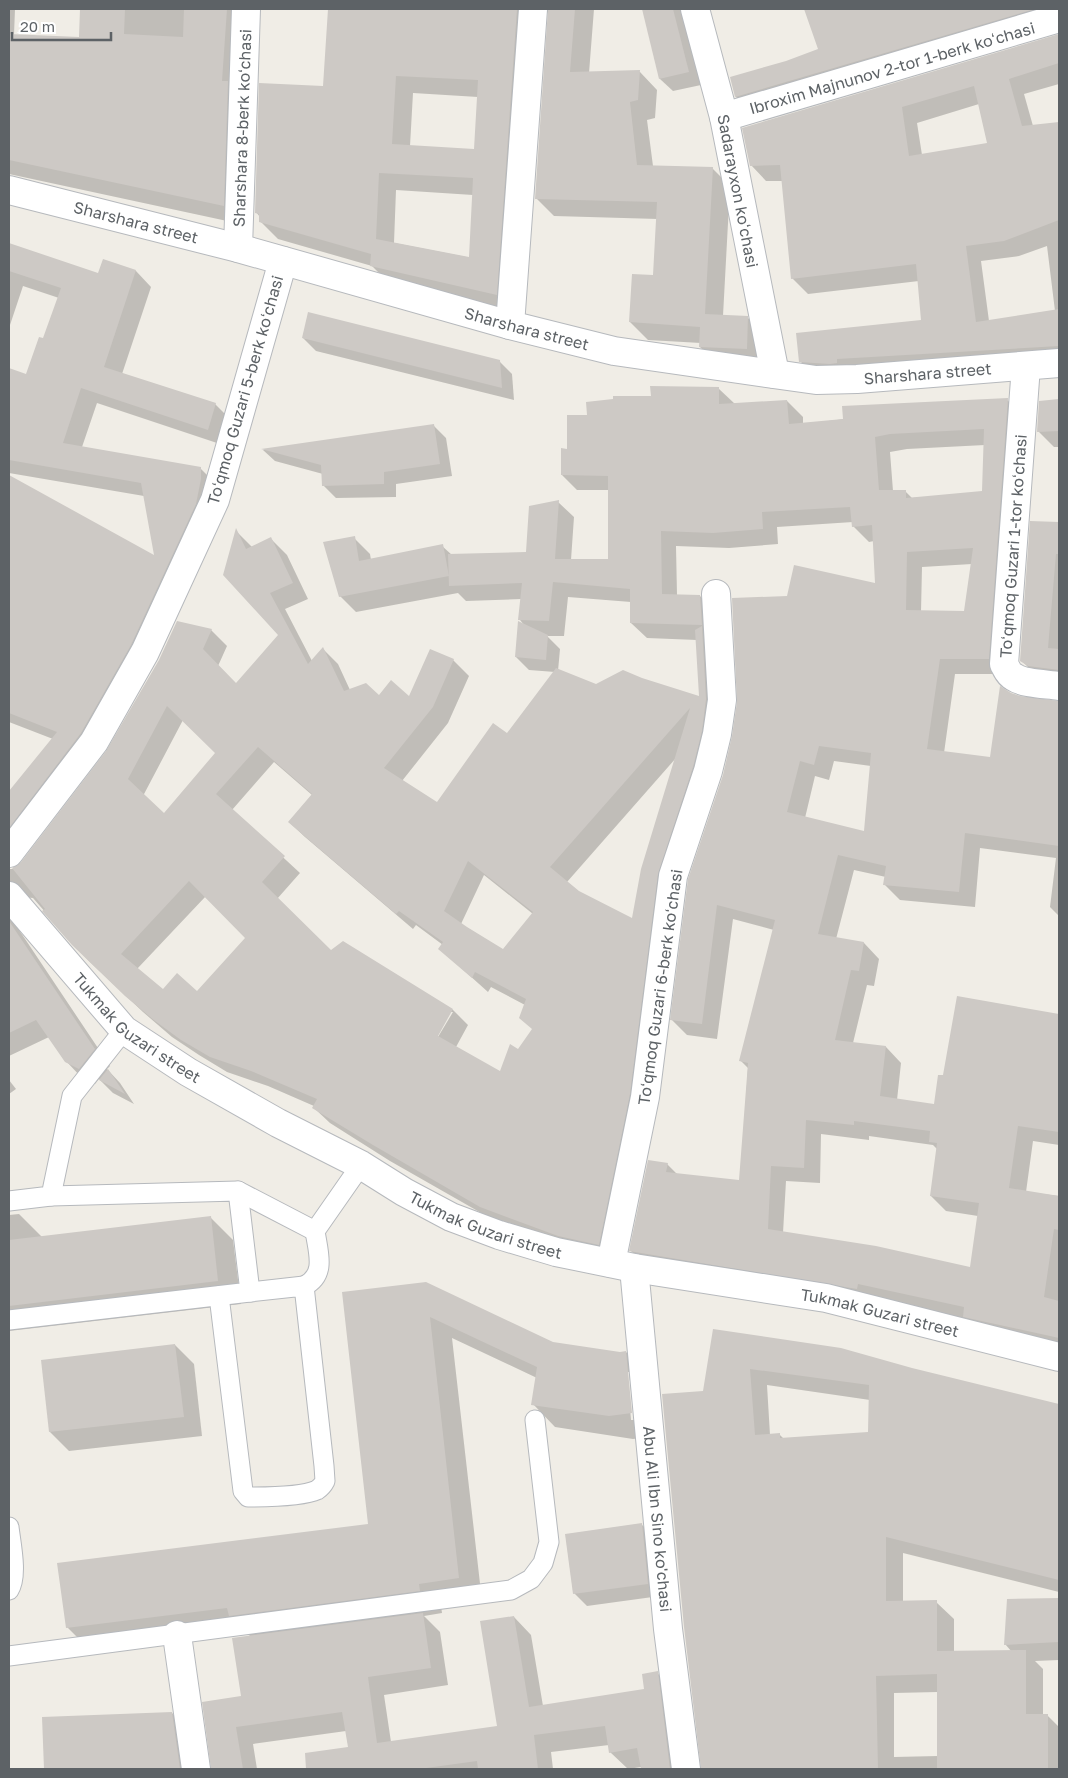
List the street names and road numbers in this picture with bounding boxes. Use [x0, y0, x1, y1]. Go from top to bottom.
street label: Ibroxim Majnunov 2-tor 1-berk koʻchasi [747, 18, 1037, 118]
street label: Sharshara 8-berk koʻchasi [229, 29, 255, 227]
street label: Sadarayxon koʻchasi [713, 112, 763, 270]
street label: Sharshara street [72, 197, 200, 248]
street label: Toʻqmoq Guzari 5-berk koʻchasi [203, 273, 287, 507]
street label: Sharshara street [462, 303, 591, 354]
street label: Sharshara street [863, 358, 992, 388]
street label: Toʻqmoq Guzari 1-tor koʻchasi [995, 434, 1031, 658]
street label: Toʻqmoq Guzari 6-berk koʻchasi [634, 868, 686, 1106]
street label: Tukmak Guzari street [69, 968, 204, 1087]
street label: Tukmak Guzari street [406, 1187, 564, 1263]
street label: Tukmak Guzari street [799, 1284, 961, 1341]
street label: Abu Ali Ibn Sino ko'chasi [639, 1425, 676, 1613]

